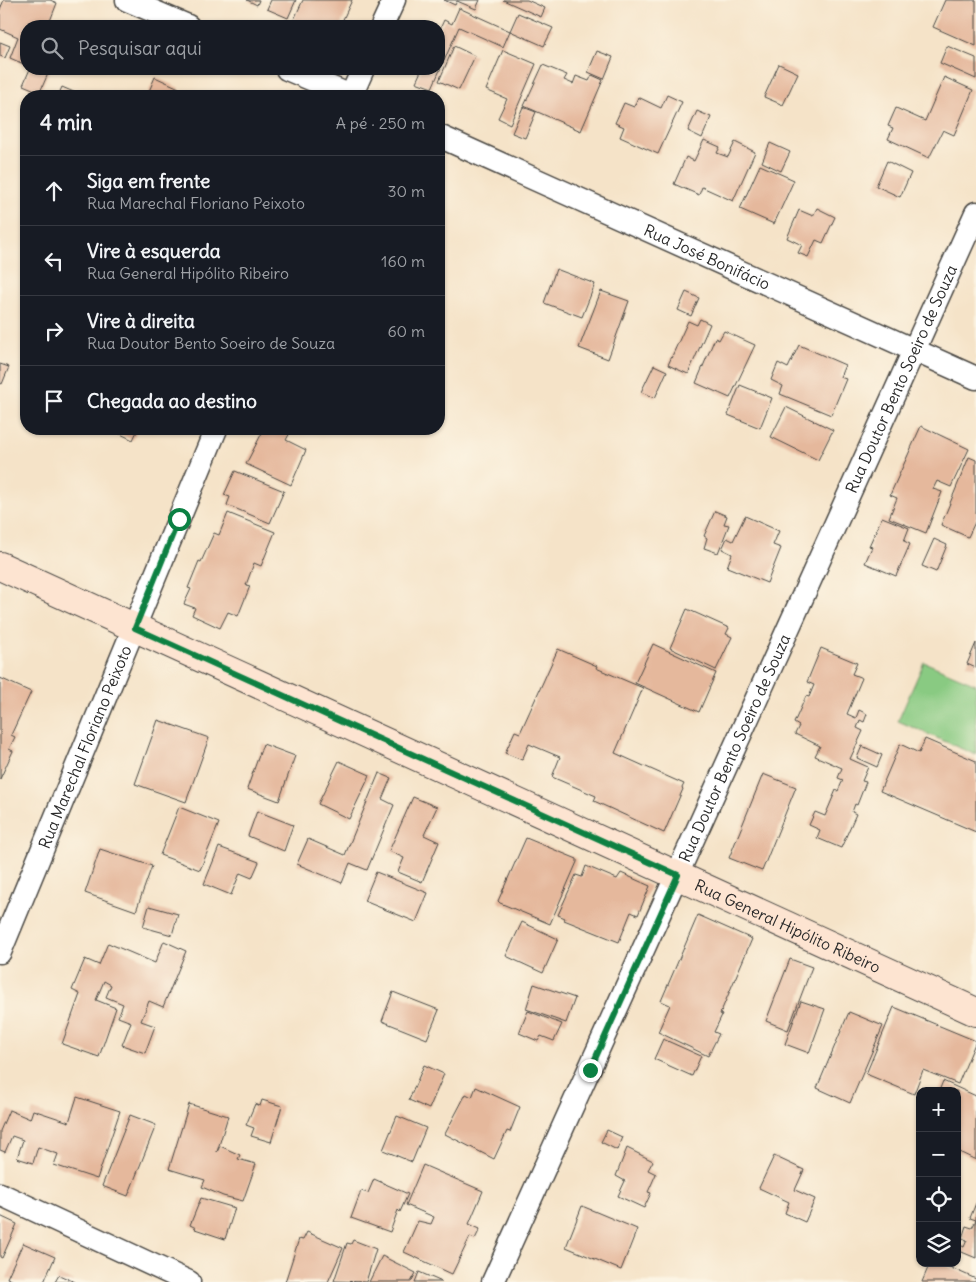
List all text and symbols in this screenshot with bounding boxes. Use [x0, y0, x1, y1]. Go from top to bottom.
search box [20, 20, 445, 75]
icon: search [38, 34, 66, 62]
text: Pesquisar aqui [78, 36, 202, 60]
text: 4 min [40, 109, 92, 136]
text: A pé · 250 m [336, 113, 425, 133]
text: Siga em frente [87, 169, 210, 193]
icon: ahead [40, 177, 68, 205]
text: 30 m [388, 181, 425, 201]
text: Rua Marechal Floriano Peixoto [87, 193, 305, 213]
street label: Rua José Bonifácio [641, 220, 773, 294]
text: Vire à esquerda [87, 239, 221, 263]
icon: left [40, 247, 68, 275]
text: 160 m [381, 251, 425, 271]
street label: Rua Doutor Bento Soeiro de Souza [841, 262, 961, 496]
text: Rua General Hipólito Ribeiro [87, 263, 289, 283]
text: Vire à direita [87, 309, 195, 333]
icon: right [40, 317, 68, 345]
text: 60 m [387, 321, 425, 341]
text: Rua Doutor Bento Soeiro de Souza [87, 333, 335, 353]
icon: arrive [40, 387, 68, 415]
text: Chegada ao destino [87, 389, 257, 413]
route start [168, 508, 191, 531]
street label: Rua Doutor Bento Soeiro de Souza [674, 631, 795, 865]
street label: Rua Marechal Floriano Peixoto [34, 642, 136, 851]
street label: Rua General Hipólito Ribeiro [692, 875, 884, 977]
route end [579, 1059, 602, 1082]
map controls [916, 1087, 961, 1267]
button: + [916, 1087, 961, 1132]
button: − [916, 1132, 961, 1177]
button: locate [916, 1177, 961, 1222]
button: layers [916, 1222, 961, 1267]

